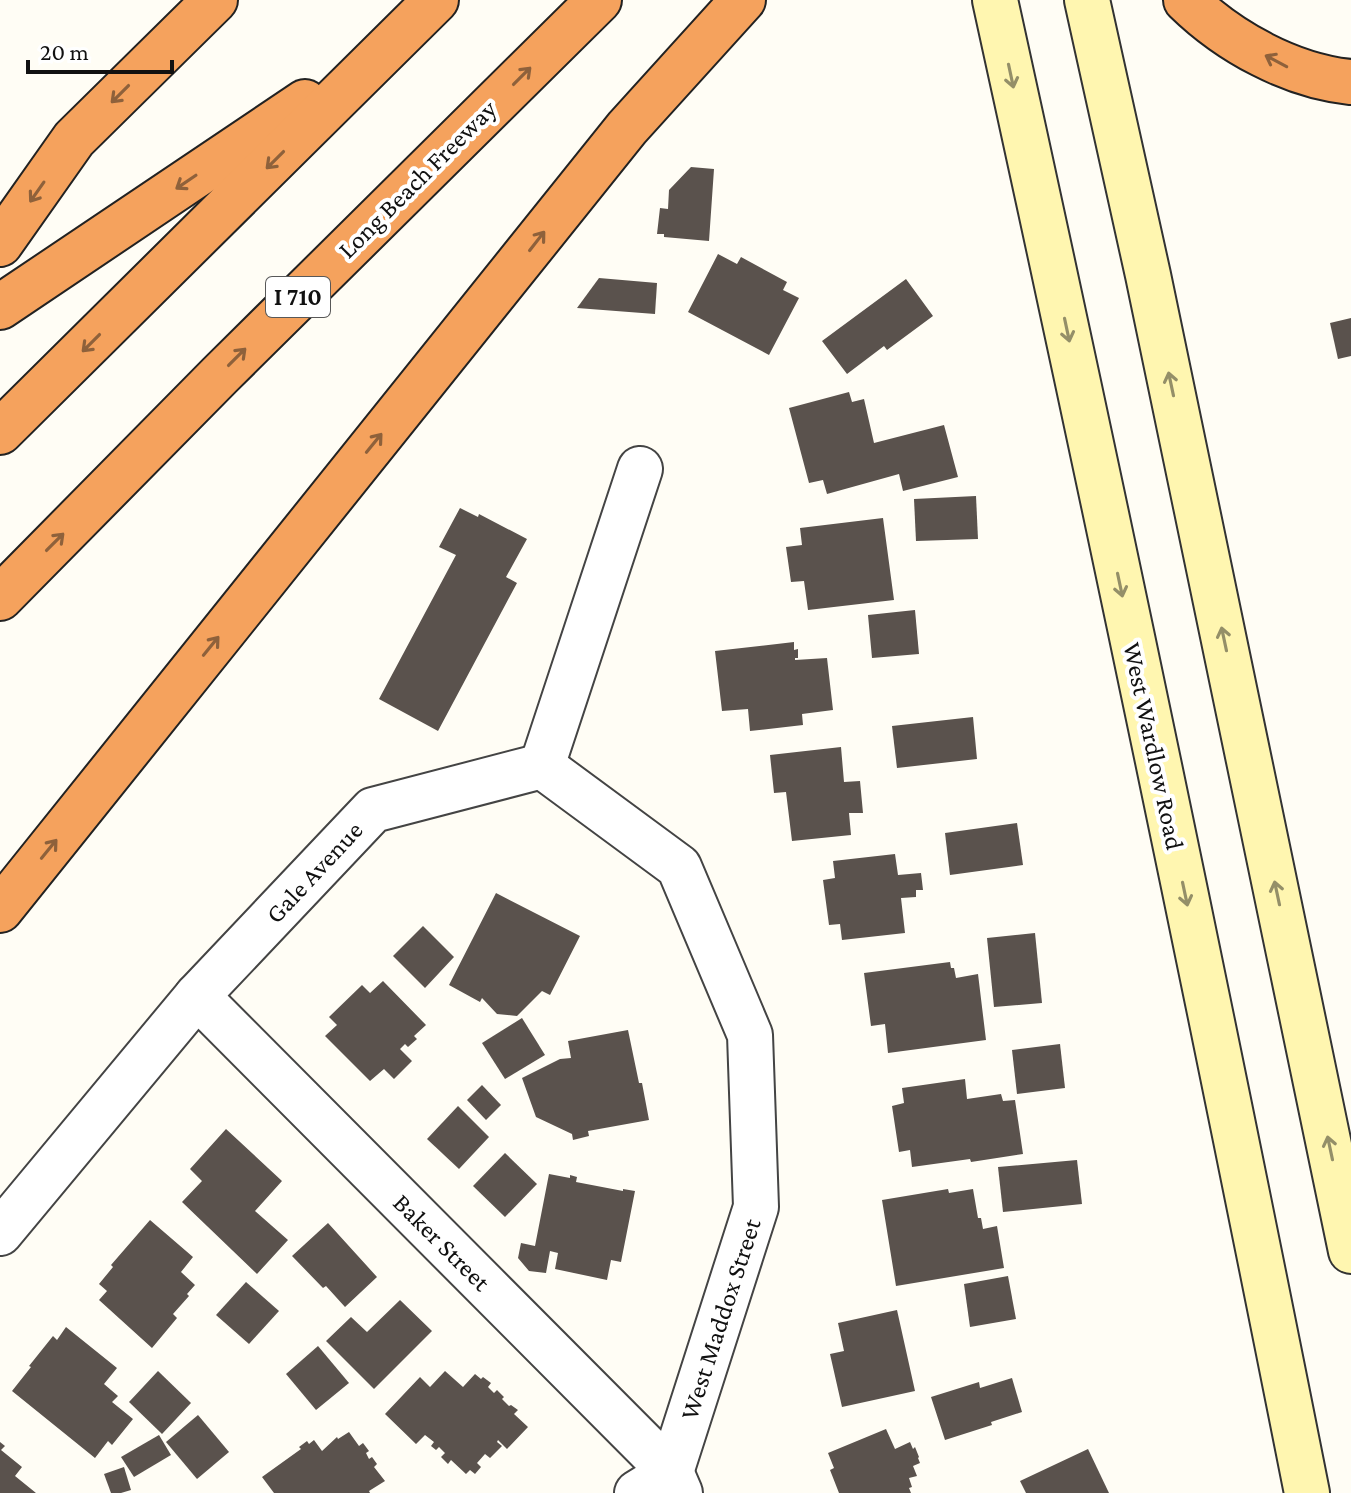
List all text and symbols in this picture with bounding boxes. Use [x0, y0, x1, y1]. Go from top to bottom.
scale bar [28, 24, 172, 74]
text: 20 m [40, 38, 89, 65]
one-way arrow [1265, 53, 1289, 69]
one-way arrow [1004, 63, 1019, 89]
one-way arrow [512, 67, 531, 86]
one-way arrow [111, 84, 130, 103]
street label: Long Beach Freeway [332, 94, 503, 264]
one-way arrow [265, 150, 285, 169]
one-way arrow [175, 175, 198, 191]
one-way arrow [29, 180, 45, 202]
one-way arrow [529, 231, 546, 252]
road number: I 710 [266, 277, 330, 317]
one-way arrow [1060, 317, 1075, 342]
one-way arrow [81, 332, 101, 352]
one-way arrow [227, 348, 246, 367]
one-way arrow [1162, 372, 1177, 397]
one-way arrow [365, 433, 383, 454]
one-way arrow [44, 533, 64, 553]
one-way arrow [1113, 571, 1128, 597]
one-way arrow [1216, 626, 1231, 652]
one-way arrow [202, 636, 220, 657]
street label: West Wardlow Road [1117, 640, 1190, 853]
street label: Gale Avenue [260, 816, 369, 929]
one-way arrow [40, 839, 57, 860]
one-way arrow [1178, 881, 1193, 906]
one-way arrow [1269, 881, 1284, 906]
one-way arrow [1322, 1135, 1337, 1161]
street label: Baker Street [387, 1188, 496, 1297]
street label: West Maddox Street [674, 1215, 767, 1423]

